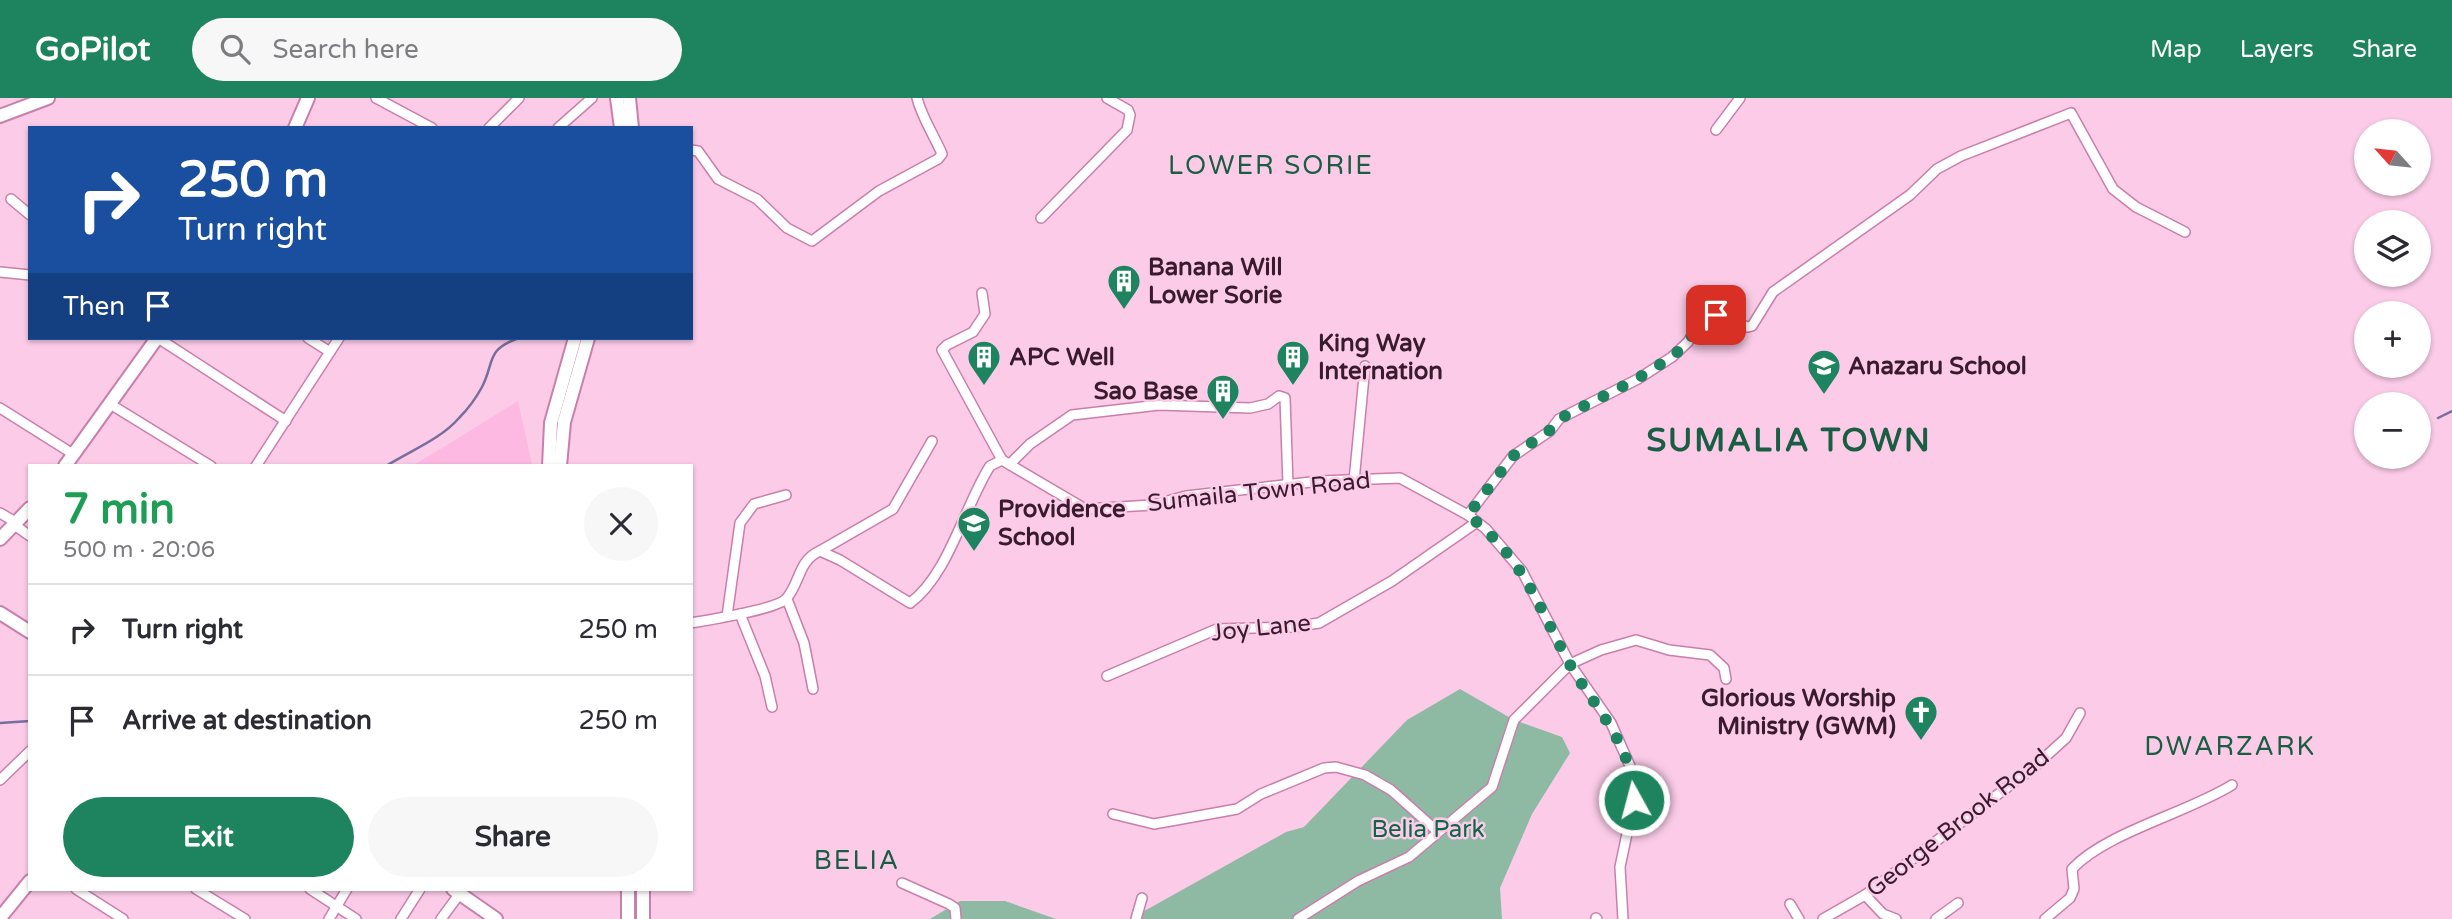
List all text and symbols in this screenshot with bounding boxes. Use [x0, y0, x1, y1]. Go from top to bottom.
search box [192, 18, 682, 81]
text: GoPilot [35, 30, 150, 69]
icon: search [216, 30, 254, 68]
text: Search here [272, 34, 419, 65]
text: Map [2150, 35, 2202, 64]
text: Layers [2240, 35, 2314, 64]
text: Share [2352, 35, 2417, 64]
north arrow [2354, 119, 2431, 196]
map controls [2354, 119, 2431, 469]
district label: LOWER SORIE [1168, 150, 1374, 181]
text: 250 m [178, 151, 328, 210]
icon: right [63, 154, 154, 245]
button: layers [2354, 210, 2431, 287]
text: Turn right [178, 211, 327, 249]
place label: Banana Will Lower Sorie [1148, 253, 1283, 310]
building icon: Banana Will Lower Sorie [1105, 262, 1143, 311]
pin [1686, 285, 1746, 345]
icon: arrive [139, 287, 177, 325]
text: Then [63, 291, 125, 322]
icon: arrive [1697, 296, 1735, 334]
button: + [2354, 301, 2431, 378]
place label: King Way Internation [1318, 329, 1443, 386]
building icon: APC Well [965, 338, 1003, 387]
building icon: King Way Internation [1274, 338, 1312, 387]
place label: APC Well [1009, 343, 1115, 372]
school or university icon: Anazaru School [1805, 347, 1843, 396]
place label: Anazaru School [1848, 352, 2027, 381]
building icon: Sao Base [1204, 372, 1242, 421]
place label: Sao Base [1094, 377, 1198, 406]
button: − [2354, 392, 2431, 469]
district label: SUMALIA TOWN [1646, 422, 1932, 460]
street label: Sumaila Town Road [1146, 466, 1372, 518]
text: 7 min [63, 484, 175, 535]
button: close [584, 487, 658, 561]
place label: Providence School [998, 495, 1126, 552]
school or university icon: Providence School [955, 504, 993, 553]
text: 500 m · 20:06 [63, 536, 215, 564]
street label: Joy Lane [1210, 608, 1312, 648]
icon: right [63, 611, 101, 649]
text: Turn right [122, 614, 243, 645]
text: 250 m [578, 614, 658, 645]
place label: Glorious Worship Ministry (GWM) [1701, 684, 1896, 741]
church icon: Glorious Worship Ministry (GWM) [1902, 693, 1940, 742]
icon: arrive [63, 702, 101, 740]
text: Arrive at destination [122, 705, 372, 736]
text: 250 m [578, 705, 658, 736]
district label: DWARZARK [2144, 731, 2316, 762]
street label: George Brook Road [1861, 743, 2055, 903]
position arrow [1597, 763, 1671, 837]
button: Exit [63, 797, 354, 877]
button: Share [368, 797, 658, 877]
park label: Belia Park [1371, 815, 1485, 844]
district label: BELIA [814, 845, 900, 876]

